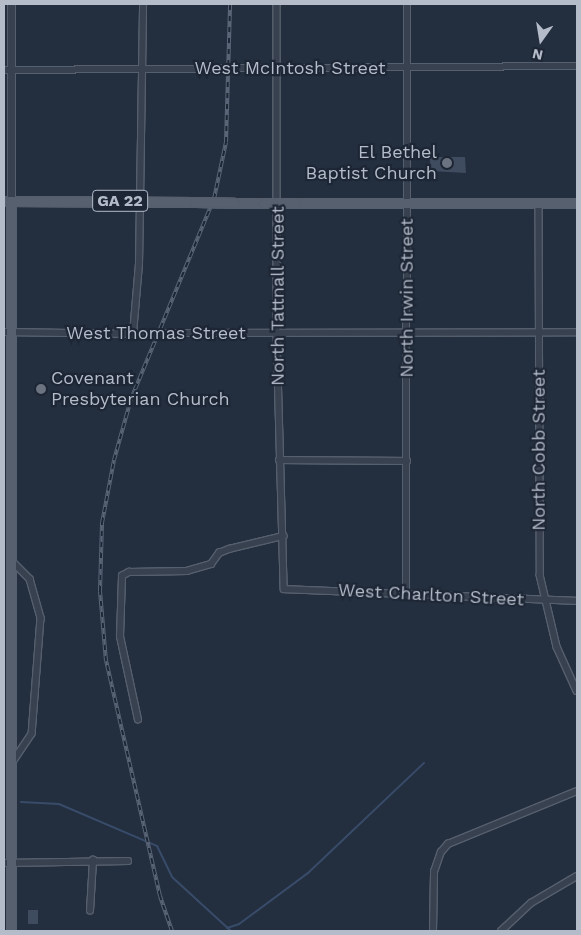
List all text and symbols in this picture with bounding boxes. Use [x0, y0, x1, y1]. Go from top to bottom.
north arrow [516, 15, 566, 65]
text: N [531, 46, 544, 64]
street label: West McIntosh Street [194, 57, 386, 79]
place label: El Bethel Baptist Church [306, 142, 437, 184]
marker: El Bethel Baptist Church [441, 157, 453, 169]
road number: GA 22 [91, 188, 149, 215]
street label: North Tattnall Street [267, 206, 289, 386]
street label: North Irwin Street [396, 218, 418, 378]
street label: West Thomas Street [66, 322, 246, 344]
place label: Covenant Presbyterian Church [51, 368, 230, 410]
street label: North Cobb Street [528, 369, 550, 531]
marker: Covenant Presbyterian Church [35, 383, 47, 395]
street label: West Charlton Street [337, 579, 525, 611]

